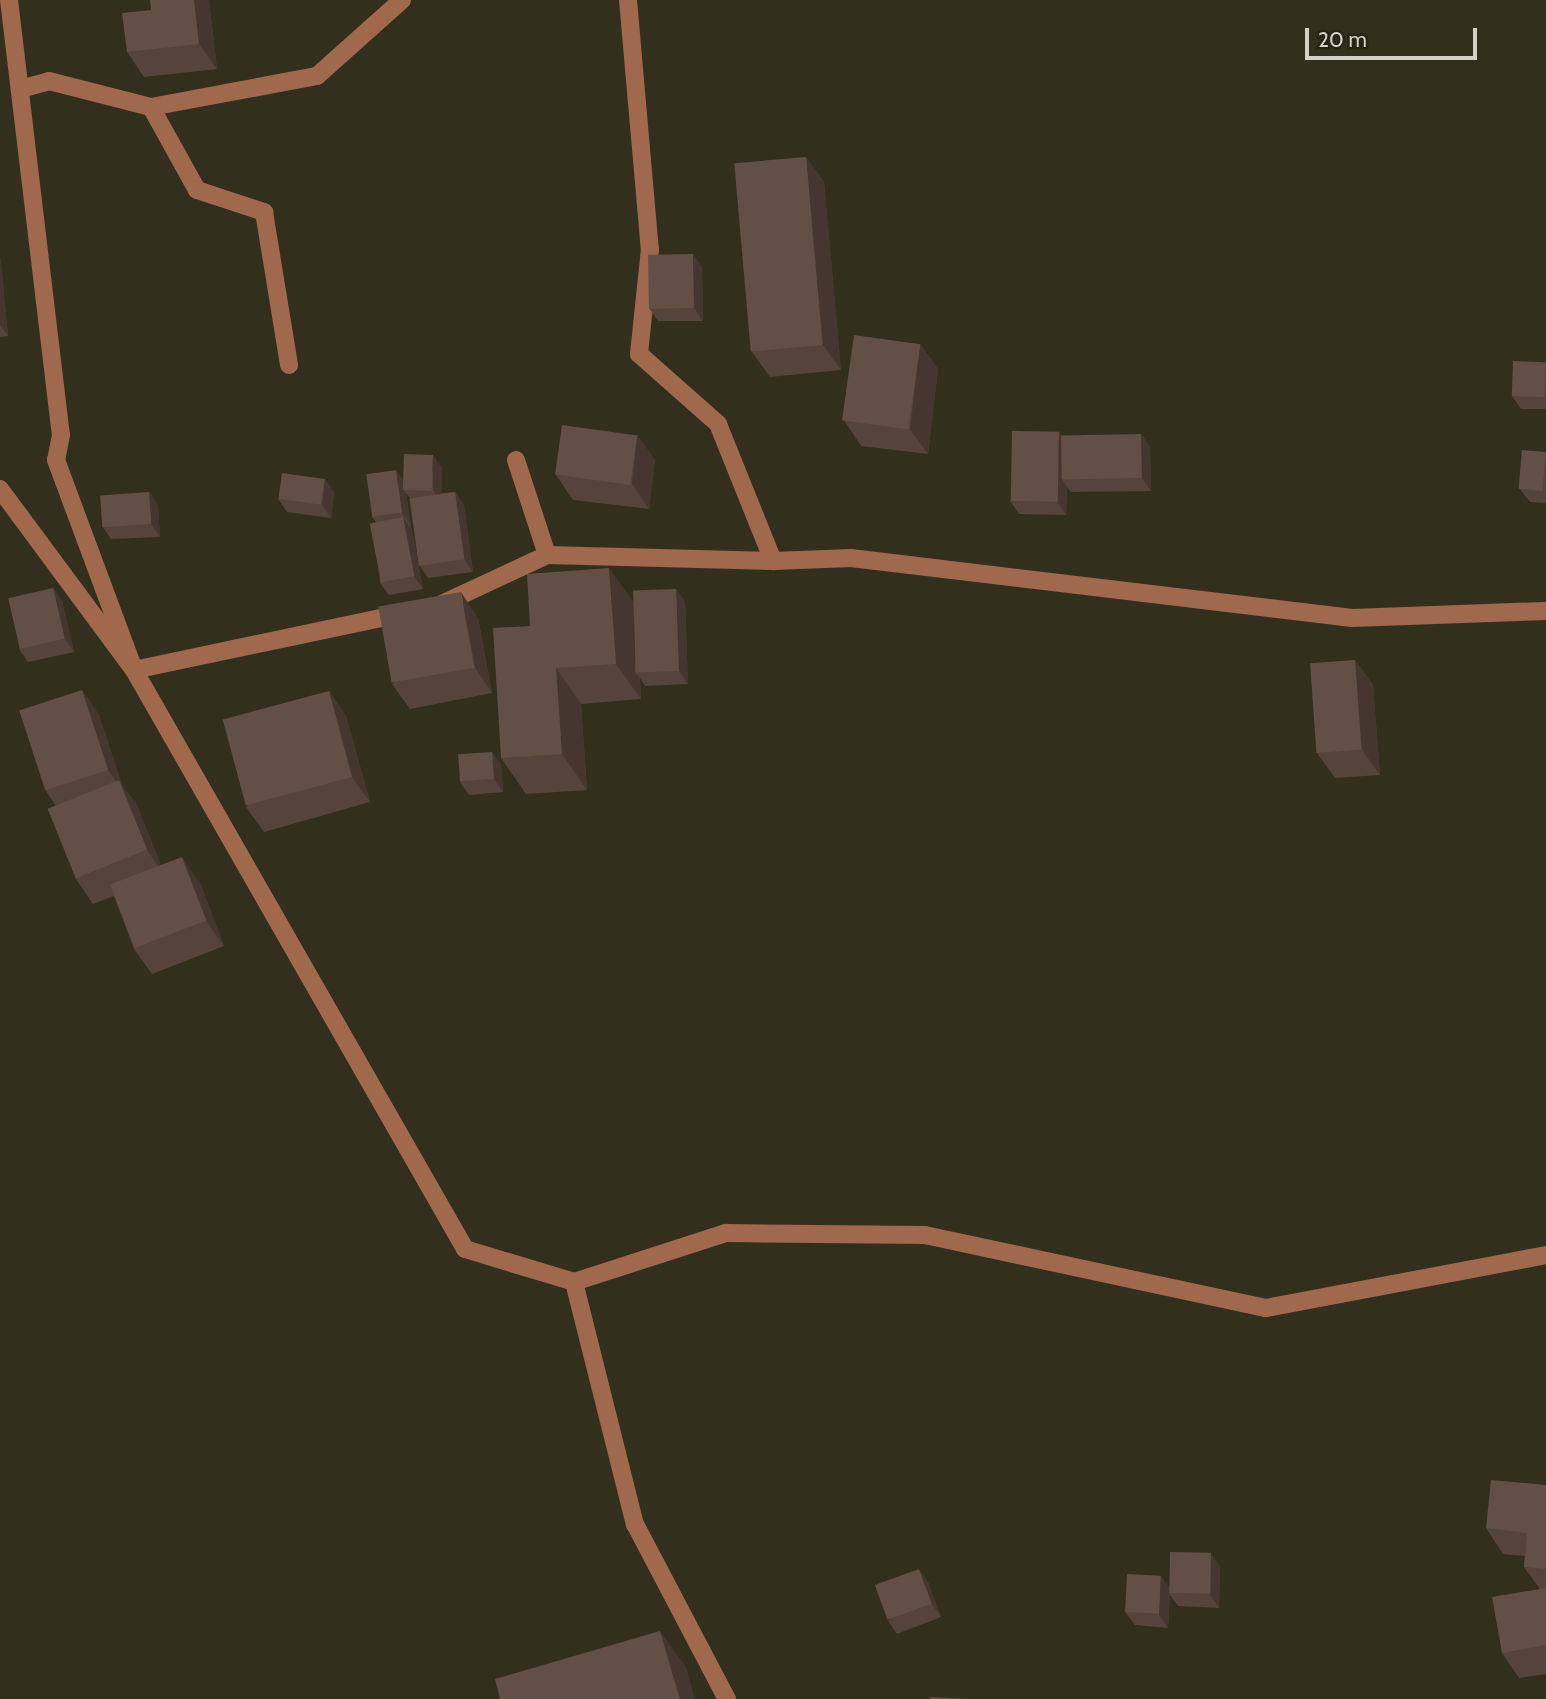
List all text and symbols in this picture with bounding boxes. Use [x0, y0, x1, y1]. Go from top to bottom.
scale bar [1308, 14, 1480, 58]
text: 20 m [1318, 27, 1367, 52]

